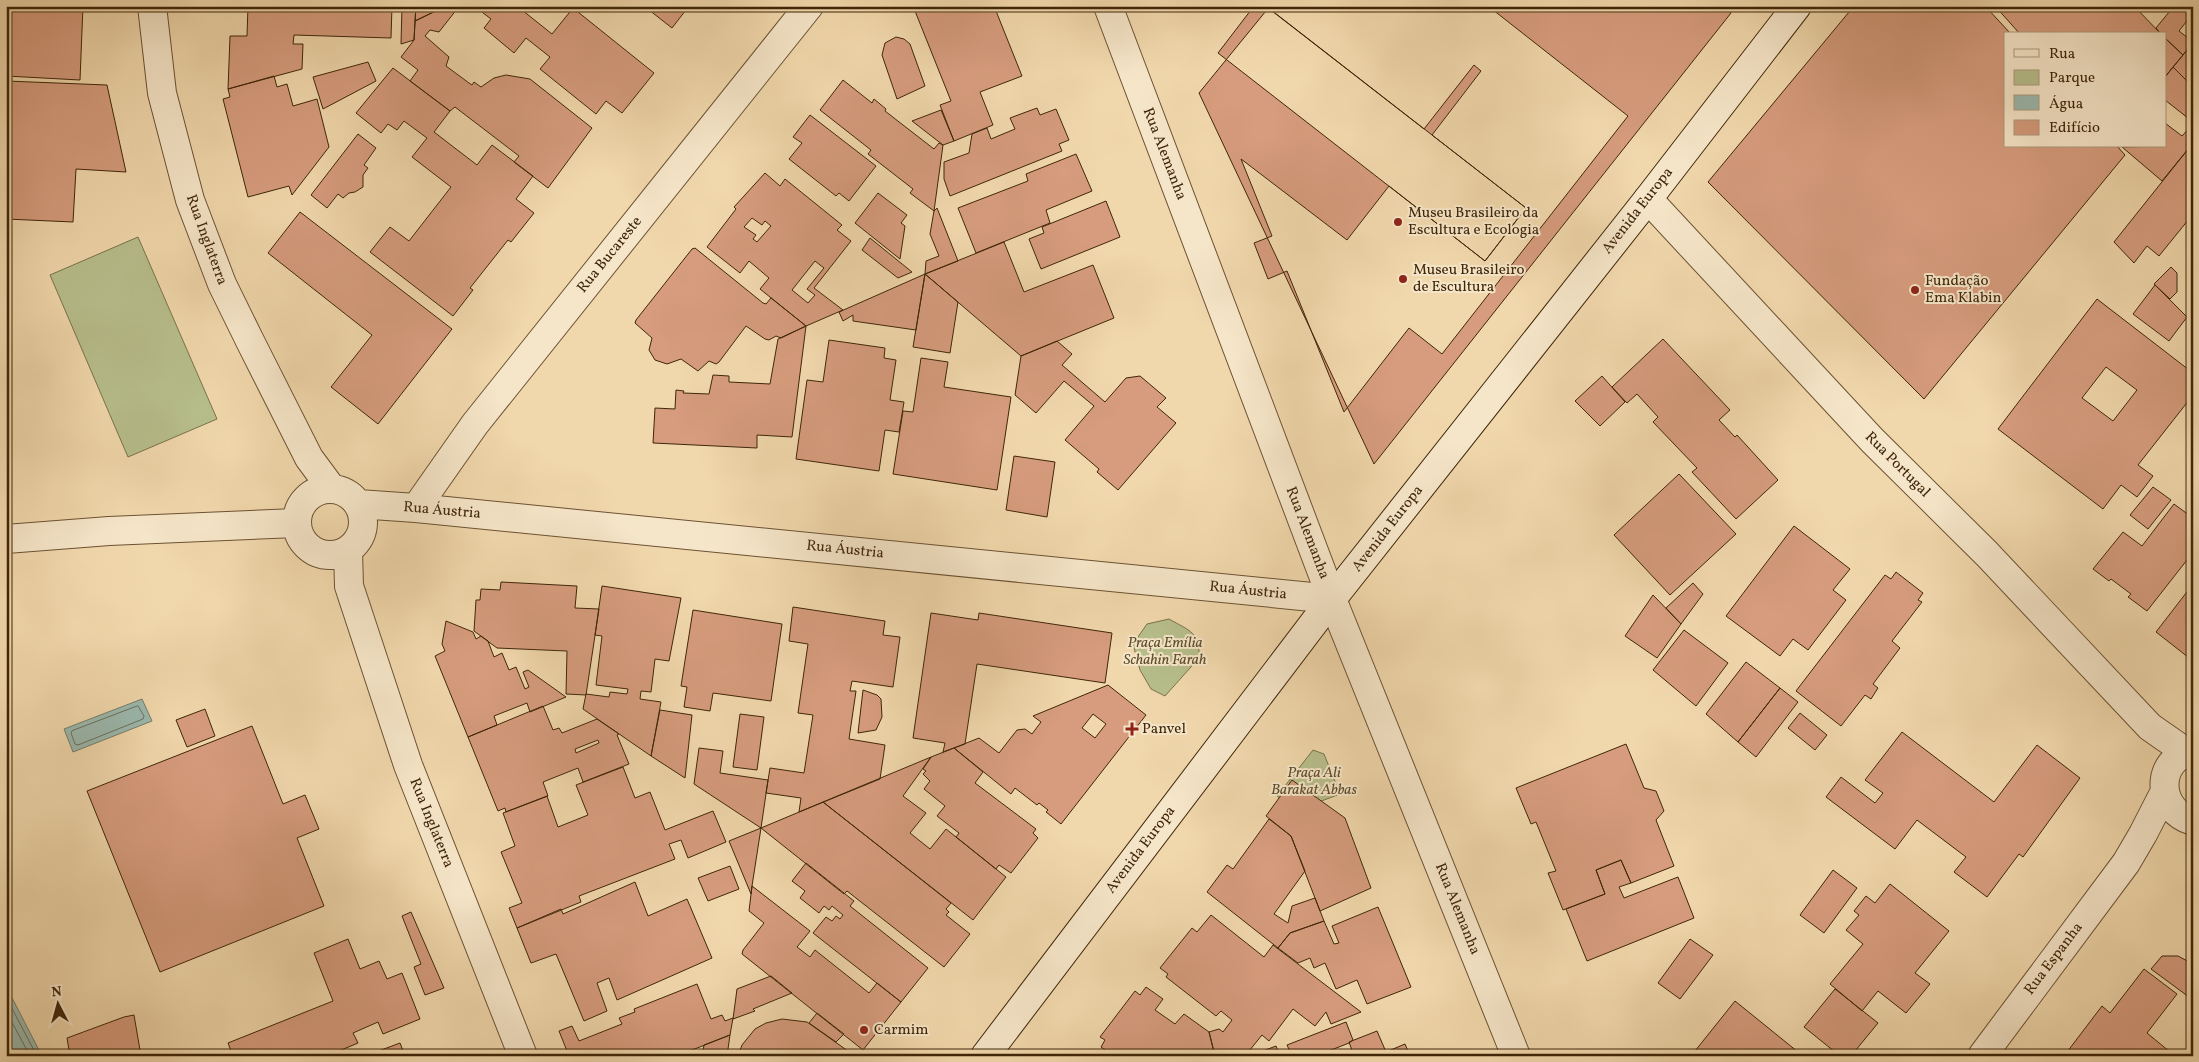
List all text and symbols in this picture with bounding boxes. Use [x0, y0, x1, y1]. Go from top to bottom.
legend [2004, 32, 2166, 148]
text: Rua [2049, 44, 2075, 65]
text: Parque [2049, 68, 2095, 89]
text: Água [2049, 94, 2083, 115]
street label: Rua Alemanha [1137, 105, 1191, 203]
text: Edifício [2049, 118, 2100, 139]
street label: Avenida Europa [1597, 163, 1679, 259]
street label: Rua Inglaterra [180, 192, 232, 288]
place label: Museu Brasileiro da Escultura e Ecologia [1408, 203, 1539, 241]
street label: Rua Bucareste [573, 212, 647, 298]
marker: Museu Brasileiro da Escultura e Ecologia [1392, 216, 1404, 228]
place label: Museu Brasileiro de Escultura [1413, 260, 1525, 298]
place label: Fundação Ema Klabin [1925, 271, 2002, 309]
marker: Museu Brasileiro de Escultura [1397, 273, 1409, 285]
marker: Fundação Ema Klabin [1909, 284, 1921, 296]
street label: Rua Portugal [1859, 427, 1935, 503]
street label: Avenida Europa [1347, 481, 1429, 577]
street label: Rua Alemanha [1280, 484, 1334, 582]
street label: Rua Áustria [402, 497, 482, 525]
street label: Rua Áustria [805, 535, 885, 565]
street label: Rua Áustria [1208, 576, 1288, 606]
park label: Praça Emília Schahin Farah [1124, 633, 1206, 671]
place label: Panvel [1142, 719, 1186, 740]
marker: Panvel [1126, 723, 1138, 735]
park label: Praça Ali Barakat Abbas [1271, 763, 1357, 801]
street label: Rua Inglaterra [403, 775, 459, 871]
street label: Avenida Europa [1101, 802, 1181, 898]
street label: Rua Alemanha [1429, 860, 1485, 958]
street label: Rua Espanha [2020, 918, 2088, 1000]
north arrow [32, 980, 82, 1030]
text: N [51, 983, 63, 1003]
place label: Carmim [874, 1020, 929, 1041]
marker: Carmim [858, 1024, 870, 1036]

